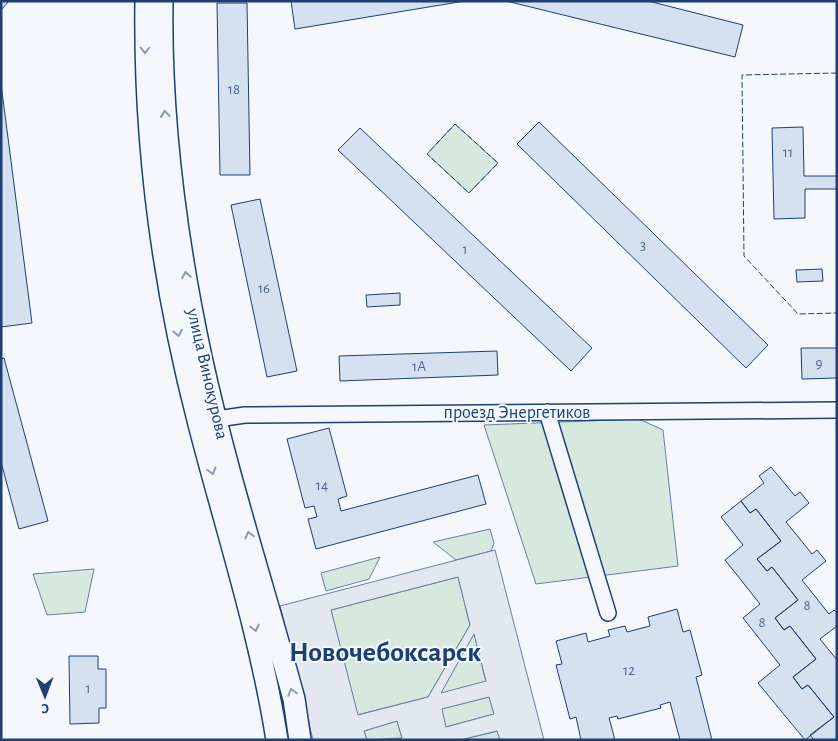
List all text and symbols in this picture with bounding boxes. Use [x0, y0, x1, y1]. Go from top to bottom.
one-way arrow [140, 46, 150, 54]
house number: 18 [228, 82, 240, 97]
one-way arrow [159, 110, 170, 118]
house number: 11 [783, 145, 793, 160]
house number: 3 [640, 238, 646, 253]
house number: 1 [462, 242, 468, 257]
one-way arrow [181, 271, 191, 280]
house number: 16 [258, 281, 270, 296]
street label: улица Винокурова [183, 306, 231, 441]
one-way arrow [173, 328, 183, 337]
house number: 9 [815, 356, 823, 371]
house number: 1А [412, 359, 426, 374]
street label: проезд Энергетиков [444, 404, 590, 422]
one-way arrow [207, 466, 217, 474]
house number: 14 [316, 478, 328, 493]
one-way arrow [244, 532, 254, 540]
house number: 8 [803, 598, 811, 613]
house number: 8 [758, 615, 766, 630]
one-way arrow [249, 623, 260, 632]
district label: Новочебоксарск [289, 639, 481, 667]
house number: 12 [623, 663, 635, 678]
north arrow [20, 671, 70, 721]
house number: 1 [85, 681, 91, 696]
one-way arrow [287, 687, 298, 696]
text: С [41, 701, 49, 715]

